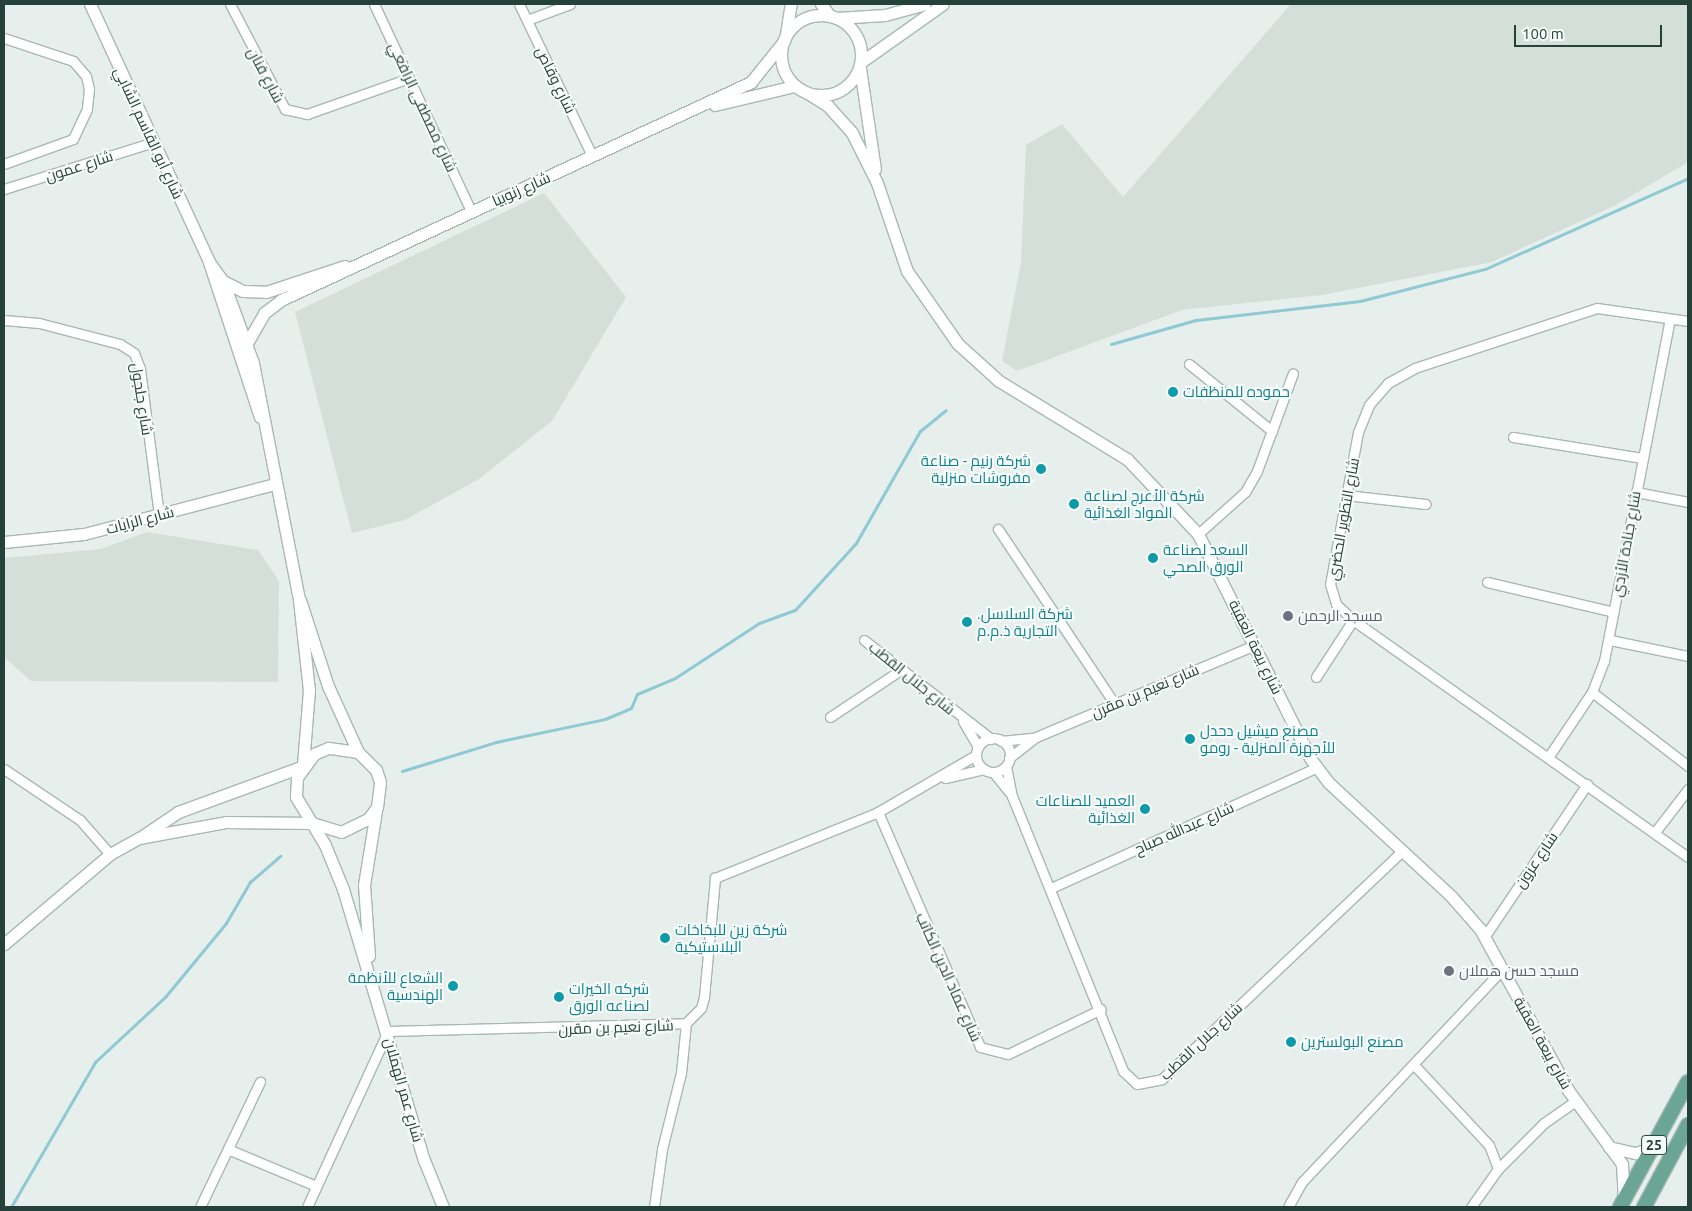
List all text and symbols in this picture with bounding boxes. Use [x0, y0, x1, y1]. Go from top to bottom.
scale bar [1517, 15, 1664, 47]
text: 100 m [1522, 25, 1564, 42]
street label: شارع مصطفى الرافعي [385, 39, 461, 175]
street label: شارع فنان [244, 44, 288, 106]
street label: شارع وقاص [532, 44, 580, 116]
street label: شارع أبو القاسم الشابي [111, 64, 187, 202]
street label: شارع عمون [43, 147, 115, 185]
street label: شارع زنوبيا [489, 168, 553, 210]
street label: شارع جلجول [127, 361, 157, 437]
place label: حموده للمنظفات [1183, 383, 1290, 401]
marker: حموده للمنظفات [1167, 386, 1179, 398]
place label: شركة رنيم - صناعة مفروشات منزلية [921, 451, 1031, 486]
street label: شارع التطوير الحضري [1323, 456, 1363, 582]
marker: شركة رنيم - صناعة مفروشات منزلية [1035, 463, 1047, 475]
place label: شركة الأعرج لصناعة المواد الغذائية [1084, 486, 1205, 521]
street label: شارع جنادة الأزدي [1608, 490, 1644, 598]
marker: شركة الأعرج لصناعة المواد الغذائية [1068, 498, 1080, 510]
street label: شارع الرايات [104, 502, 176, 538]
place label: السعد لصناعة الورق الصحي [1163, 540, 1248, 575]
marker: السعد لصناعة الورق الصحي [1147, 552, 1159, 564]
street label: شارع بيعة العقبة [1225, 597, 1287, 697]
place label: .شركة السلاسل التجارية ذ.م.م [977, 604, 1073, 639]
place label: مسجد الرحمن [1298, 607, 1383, 625]
marker: مسجد الرحمن [1282, 610, 1294, 622]
marker: .شركة السلاسل التجارية ذ.م.م [961, 616, 973, 628]
street label: شارع جلال القطب [865, 638, 959, 718]
street label: شارع نعيم بن مقرن [1088, 660, 1202, 722]
place label: مصنع ميشيل دحدل للأجهزة المنزلية - رومو [1200, 721, 1335, 756]
marker: مصنع ميشيل دحدل للأجهزة المنزلية - رومو [1184, 733, 1196, 745]
place label: العميد للصناعات الغذائية [1036, 791, 1135, 826]
street label: شارع عبدالله صباح [1132, 798, 1236, 858]
marker: العميد للصناعات الغذائية [1139, 803, 1151, 815]
street label: شارع عزون [1511, 828, 1561, 892]
street label: شارع عماد الدين الكاتب [912, 910, 986, 1044]
place label: شركة زين للبخاخات البلاستيكية [675, 920, 787, 955]
marker: شركة زين للبخاخات البلاستيكية [659, 932, 671, 944]
place label: مسجد حسن هملان [1459, 962, 1579, 980]
marker: مسجد حسن هملان [1443, 965, 1455, 977]
place label: الشعاع للأنظمة الهندسية [348, 968, 443, 1003]
place label: شركه الخيرات لصناعه الورق [569, 979, 649, 1014]
marker: الشعاع للأنظمة الهندسية [447, 980, 459, 992]
marker: شركه الخيرات لصناعه الورق [553, 991, 565, 1003]
street label: شارع بيعة العقبة [1510, 994, 1576, 1092]
street label: شارع جلال القطب [1156, 998, 1246, 1084]
street label: شارع نعيم بن مقرن [558, 1016, 674, 1038]
place label: مصنع البولسترين [1301, 1033, 1404, 1051]
street label: شارع عمر الهملان [381, 1036, 427, 1144]
marker: مصنع البولسترين [1285, 1036, 1297, 1048]
road number: 25 [1640, 1134, 1668, 1156]

